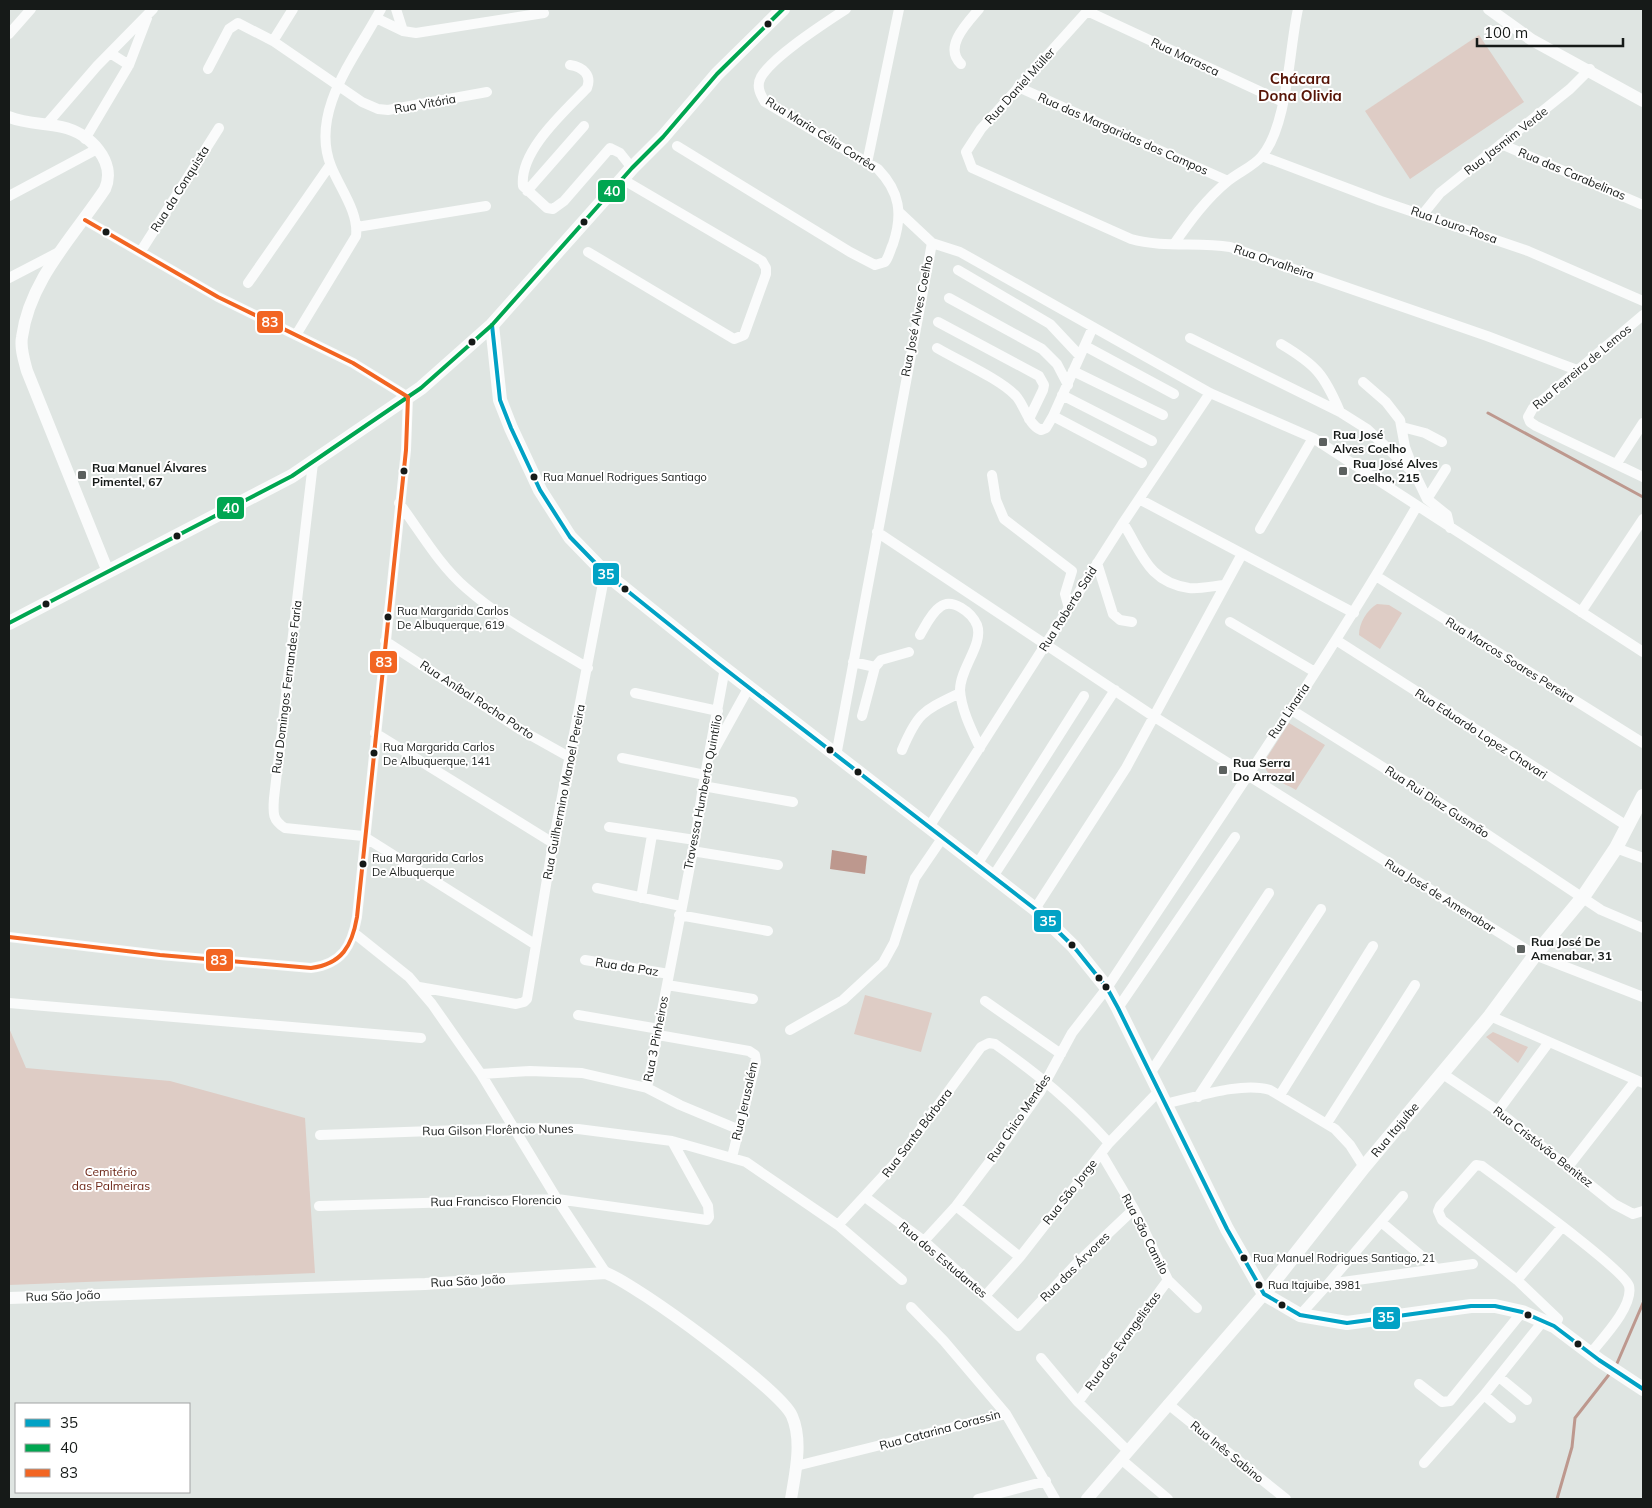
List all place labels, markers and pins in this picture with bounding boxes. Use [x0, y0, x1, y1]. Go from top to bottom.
unlabelled marker [763, 19, 773, 29]
unlabelled marker [579, 217, 589, 227]
unlabelled marker [101, 227, 111, 237]
unlabelled marker [467, 337, 477, 347]
place label: Rua José Alves Coelho [1333, 427, 1406, 456]
marker: Rua José Alves Coelho [1317, 436, 1329, 448]
place label: Rua José Alves Coelho, 215 [1353, 456, 1438, 485]
place label: Rua Manuel Álvares Pimentel, 67 [92, 460, 207, 489]
marker: Rua José Alves Coelho, 215 [1337, 465, 1349, 477]
unlabelled marker [399, 466, 409, 476]
marker: Rua Manuel Álvares Pimentel, 67 [76, 469, 88, 481]
place label: Rua Manuel Rodrigues Santiago [543, 470, 707, 484]
marker: Rua Manuel Rodrigues Santiago [529, 472, 539, 482]
unlabelled marker [172, 531, 182, 541]
unlabelled marker [620, 584, 630, 594]
unlabelled marker [41, 599, 51, 609]
place label: Rua Margarida Carlos De Albuquerque, 619 [397, 604, 509, 632]
marker: Rua Margarida Carlos De Albuquerque, 619 [383, 612, 393, 622]
place label: Rua Margarida Carlos De Albuquerque, 141 [383, 740, 495, 768]
unlabelled marker [825, 745, 835, 755]
marker: Rua Margarida Carlos De Albuquerque, 141 [369, 748, 379, 758]
place label: Rua Serra Do Arrozal [1233, 755, 1295, 784]
marker: Rua Serra Do Arrozal [1217, 764, 1229, 776]
unlabelled marker [853, 767, 863, 777]
place label: Rua Margarida Carlos De Albuquerque [372, 851, 484, 879]
marker: Rua Margarida Carlos De Albuquerque [358, 859, 368, 869]
place label: Rua José De Amenabar, 31 [1531, 934, 1612, 963]
unlabelled marker [1067, 940, 1077, 950]
marker: Rua José De Amenabar, 31 [1515, 943, 1527, 955]
unlabelled marker [1094, 973, 1104, 983]
unlabelled marker [1101, 982, 1111, 992]
place label: Rua Manuel Rodrigues Santiago, 21 [1253, 1251, 1435, 1265]
marker: Rua Manuel Rodrigues Santiago, 21 [1239, 1253, 1249, 1263]
place label: Rua Itajuibe, 3981 [1268, 1278, 1361, 1292]
marker: Rua Itajuibe, 3981 [1254, 1280, 1264, 1290]
unlabelled marker [1277, 1300, 1287, 1310]
unlabelled marker [1523, 1310, 1533, 1320]
unlabelled marker [1573, 1339, 1583, 1349]

